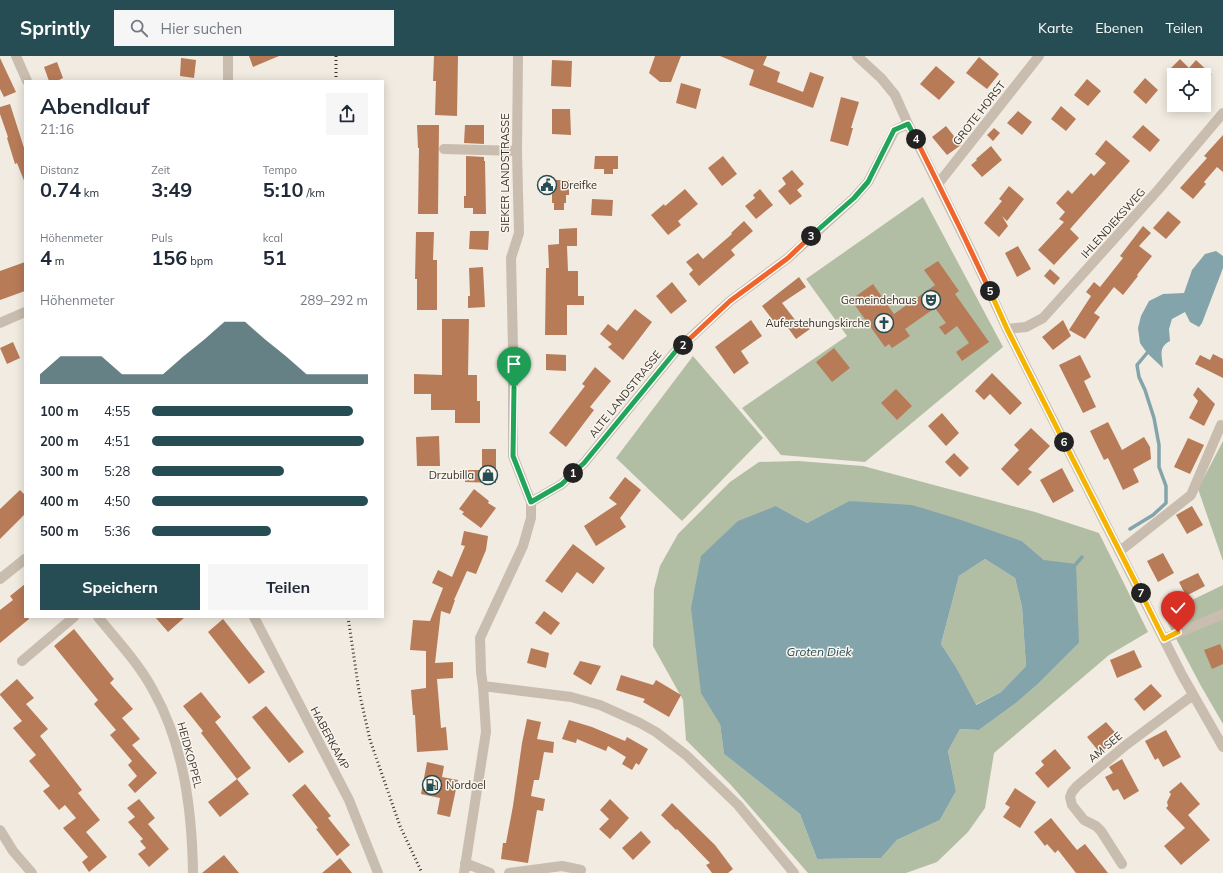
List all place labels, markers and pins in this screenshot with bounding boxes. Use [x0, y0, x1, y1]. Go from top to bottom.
pin: 4 [906, 129, 926, 149]
public building icon: Dreifke [536, 174, 558, 196]
place label: Dreifke [561, 178, 597, 192]
pin: 3 [801, 226, 821, 246]
pin: 5 [980, 281, 1000, 301]
theatre icon: Gemeindehaus [920, 289, 942, 311]
place label: Gemeindehaus [841, 293, 917, 307]
church icon: Auferstehungskirche [873, 312, 895, 334]
place label: Auferstehungskirche [765, 316, 870, 330]
pin: 2 [673, 335, 693, 355]
pin [497, 347, 531, 388]
pin: 6 [1054, 432, 1074, 452]
pin: 1 [563, 463, 583, 483]
shop icon: Drzubilla [477, 464, 499, 486]
place label: Drzubilla [429, 468, 474, 482]
pin: 7 [1131, 583, 1151, 603]
pin [1161, 591, 1195, 632]
fuel station icon: Nordoel [421, 774, 443, 796]
place label: Nordoel [446, 778, 486, 792]

